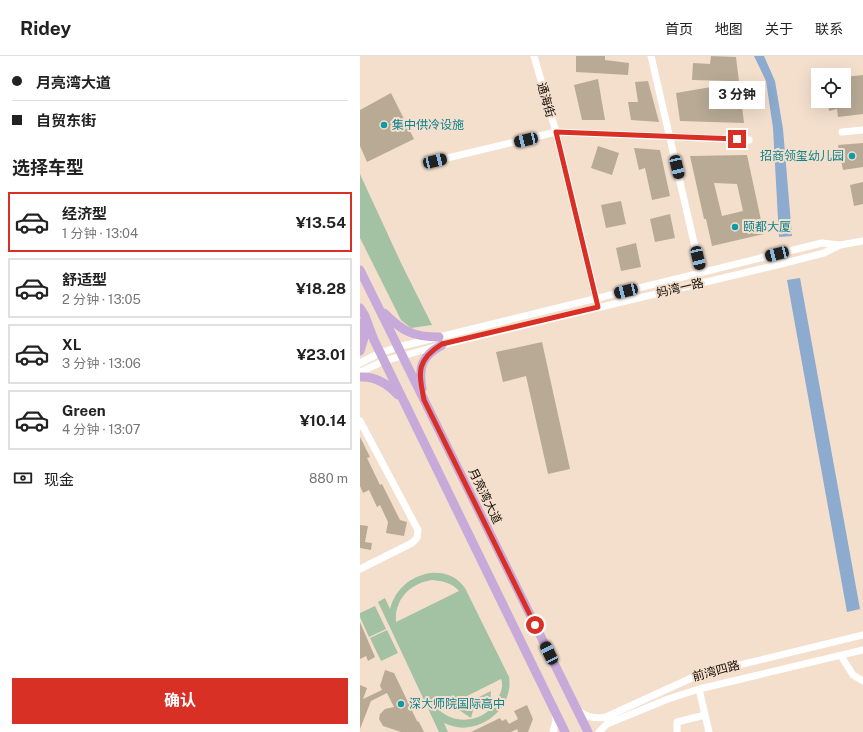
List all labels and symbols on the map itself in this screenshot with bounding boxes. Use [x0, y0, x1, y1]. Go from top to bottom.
street label: 通海街 [534, 81, 558, 119]
callout: 3 分钟 [709, 81, 765, 109]
place label: 集中供冷设施 [392, 118, 464, 132]
marker: 集中供冷设施 [379, 120, 389, 130]
route end [728, 130, 746, 148]
car [513, 131, 539, 149]
place label: 招商领玺幼儿园 [760, 149, 844, 163]
marker: 招商领玺幼儿园 [847, 151, 857, 161]
car [422, 152, 448, 170]
car [668, 154, 686, 180]
place label: 颐都大厦 [743, 220, 791, 234]
marker: 颐都大厦 [730, 222, 740, 232]
car [689, 245, 707, 271]
car [764, 245, 790, 263]
street label: 妈湾一路 [655, 276, 705, 300]
car [613, 282, 639, 300]
street label: 月亮湾大道 [466, 466, 504, 526]
route start [526, 616, 544, 634]
car [538, 640, 560, 666]
street label: 前湾四路 [691, 658, 741, 684]
place label: 深大师院国际高中 [409, 697, 505, 711]
marker: 深大师院国际高中 [396, 699, 406, 709]

